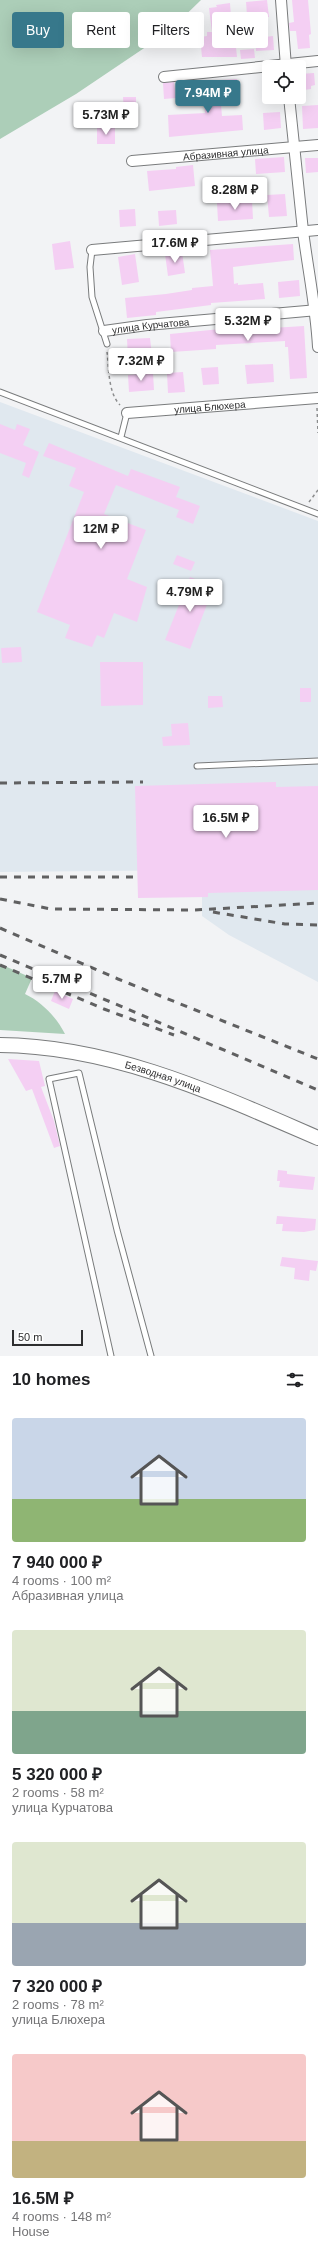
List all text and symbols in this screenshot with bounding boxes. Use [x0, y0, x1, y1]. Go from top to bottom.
chip: Buy [12, 12, 64, 48]
chip: Rent [72, 12, 130, 48]
chip: Filters [138, 12, 204, 48]
chip: New [212, 12, 268, 48]
map controls [262, 60, 306, 104]
button: locate [262, 60, 306, 104]
pin: 7.94M ₽ [171, 80, 245, 114]
text: 7.94M ₽ [184, 85, 232, 100]
pin: 5.73M ₽ [69, 102, 143, 136]
text: 5.73M ₽ [82, 107, 130, 122]
street label: Абразивная улица [183, 144, 269, 163]
pin: 8.28M ₽ [198, 177, 272, 211]
text: 8.28M ₽ [211, 182, 259, 197]
pin: 17.6M ₽ [138, 230, 212, 264]
text: 17.6M ₽ [151, 235, 199, 250]
pin: 5.32M ₽ [211, 308, 285, 342]
text: 5.32M ₽ [224, 313, 272, 328]
street label: улица Курчатова [111, 316, 190, 336]
pin: 7.32M ₽ [104, 348, 178, 382]
text: 7.32M ₽ [117, 353, 165, 368]
street label: улица Блюхера [174, 399, 246, 415]
pin: 12M ₽ [73, 516, 129, 550]
text: 12M ₽ [83, 521, 119, 536]
pin: 4.79M ₽ [153, 579, 227, 613]
text: 4.79M ₽ [166, 584, 214, 599]
pin: 16.5M ₽ [189, 805, 263, 839]
text: 16.5M ₽ [202, 810, 250, 825]
pin: 5.7M ₽ [29, 966, 95, 1000]
text: 5.7M ₽ [42, 971, 82, 986]
street label: Безводная улица [124, 1059, 203, 1095]
scale bar [12, 1328, 83, 1347]
text: 50 m [18, 1331, 42, 1343]
icon: filters [284, 1369, 306, 1391]
text: 10 homes [12, 1370, 90, 1389]
icon: home [123, 1444, 195, 1516]
text: 7 940 000 ₽ [12, 1553, 102, 1572]
text: 4 rooms · 100 m² [12, 1573, 111, 1588]
text: Абразивная улица [12, 1588, 123, 1603]
icon: home [123, 1656, 195, 1728]
text: 5 320 000 ₽ [12, 1765, 102, 1784]
text: 2 rooms · 58 m² [12, 1785, 104, 1800]
text: улица Курчатова [12, 1800, 113, 1815]
icon: home [123, 1868, 195, 1940]
text: 7 320 000 ₽ [12, 1977, 102, 1996]
text: 2 rooms · 78 m² [12, 1997, 104, 2012]
text: улица Блюхера [12, 2012, 105, 2027]
icon: home [123, 2080, 195, 2152]
text: 16.5M ₽ [12, 2189, 74, 2208]
text: 4 rooms · 148 m² [12, 2209, 111, 2224]
text: House [12, 2224, 50, 2239]

